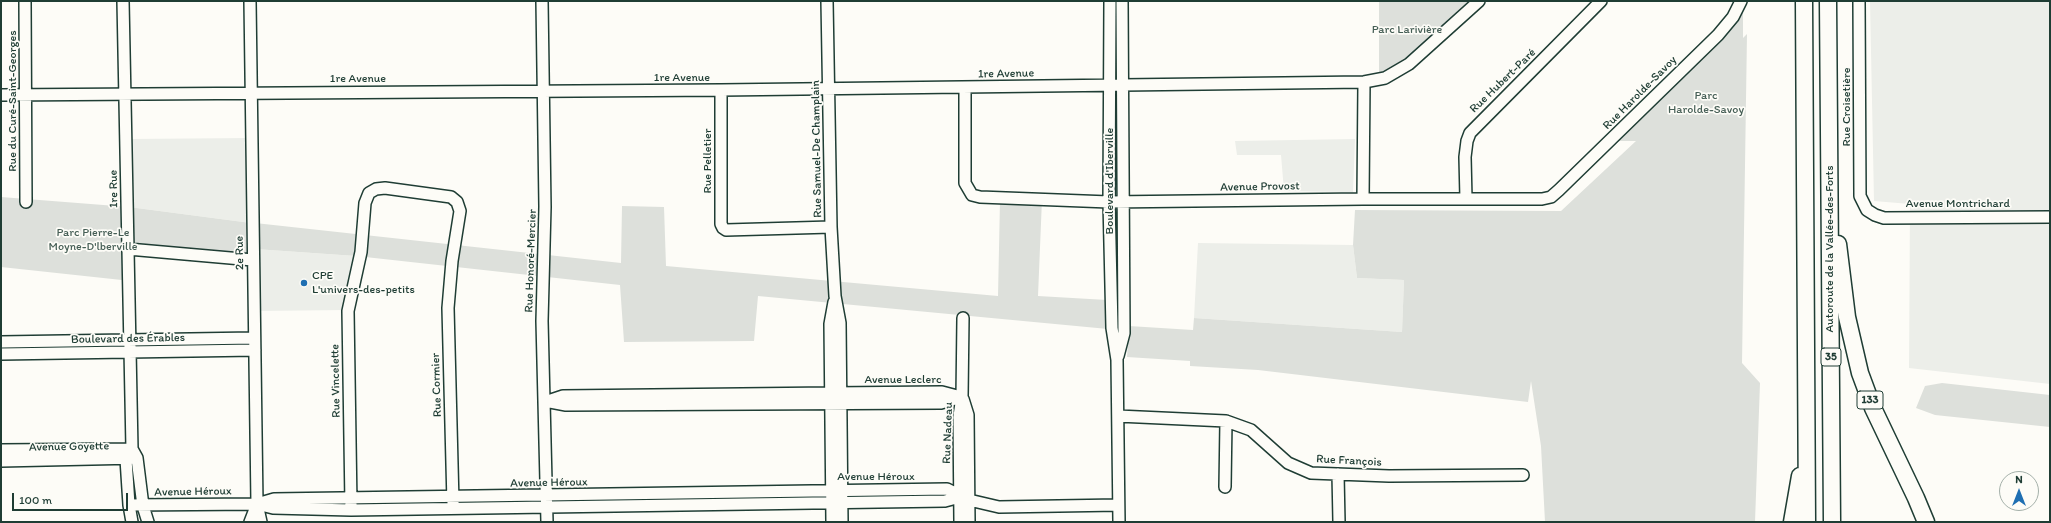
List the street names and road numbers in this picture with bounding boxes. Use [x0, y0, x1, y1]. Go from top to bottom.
street label: Rue du Curé-Saint-Georges [6, 30, 20, 172]
street label: Rue Hubert-Paré [1467, 46, 1539, 116]
street label: Rue Harolde-Savoy [1600, 53, 1680, 133]
street label: 1re Avenue [978, 66, 1034, 82]
street label: Rue Croisetière [1840, 68, 1854, 146]
street label: 1re Avenue [654, 71, 710, 85]
street label: 1re Avenue [330, 72, 386, 86]
street label: Rue Samuel-De Champlain [809, 80, 825, 218]
street label: Rue Pelletier [701, 128, 715, 194]
street label: Boulevard d'Iberville [1103, 128, 1117, 234]
street label: Autoroute de la Vallée-des-Forts [1823, 166, 1837, 332]
street label: 1re Rue [106, 170, 122, 208]
street label: Avenue Provost [1220, 179, 1300, 195]
street label: Avenue Montrichard [1906, 197, 2010, 211]
street label: Rue Honoré-Mercier [522, 209, 540, 313]
street label: 2e Rue [233, 236, 247, 270]
street label: Boulevard des Érables [71, 331, 185, 347]
street label: Rue Vincelette [328, 344, 344, 418]
road number: 35 [1821, 348, 1841, 366]
street label: Rue Cormier [429, 353, 445, 417]
street label: Avenue Leclerc [864, 373, 942, 387]
road number: 133 [1857, 391, 1883, 409]
street label: Rue Nadeau [940, 402, 956, 464]
street label: Avenue Goyette [29, 439, 109, 455]
street label: Rue François [1316, 452, 1382, 470]
street label: Avenue Héroux [837, 470, 915, 484]
street label: Avenue Héroux [510, 475, 588, 491]
street label: Avenue Héroux [154, 484, 232, 500]

